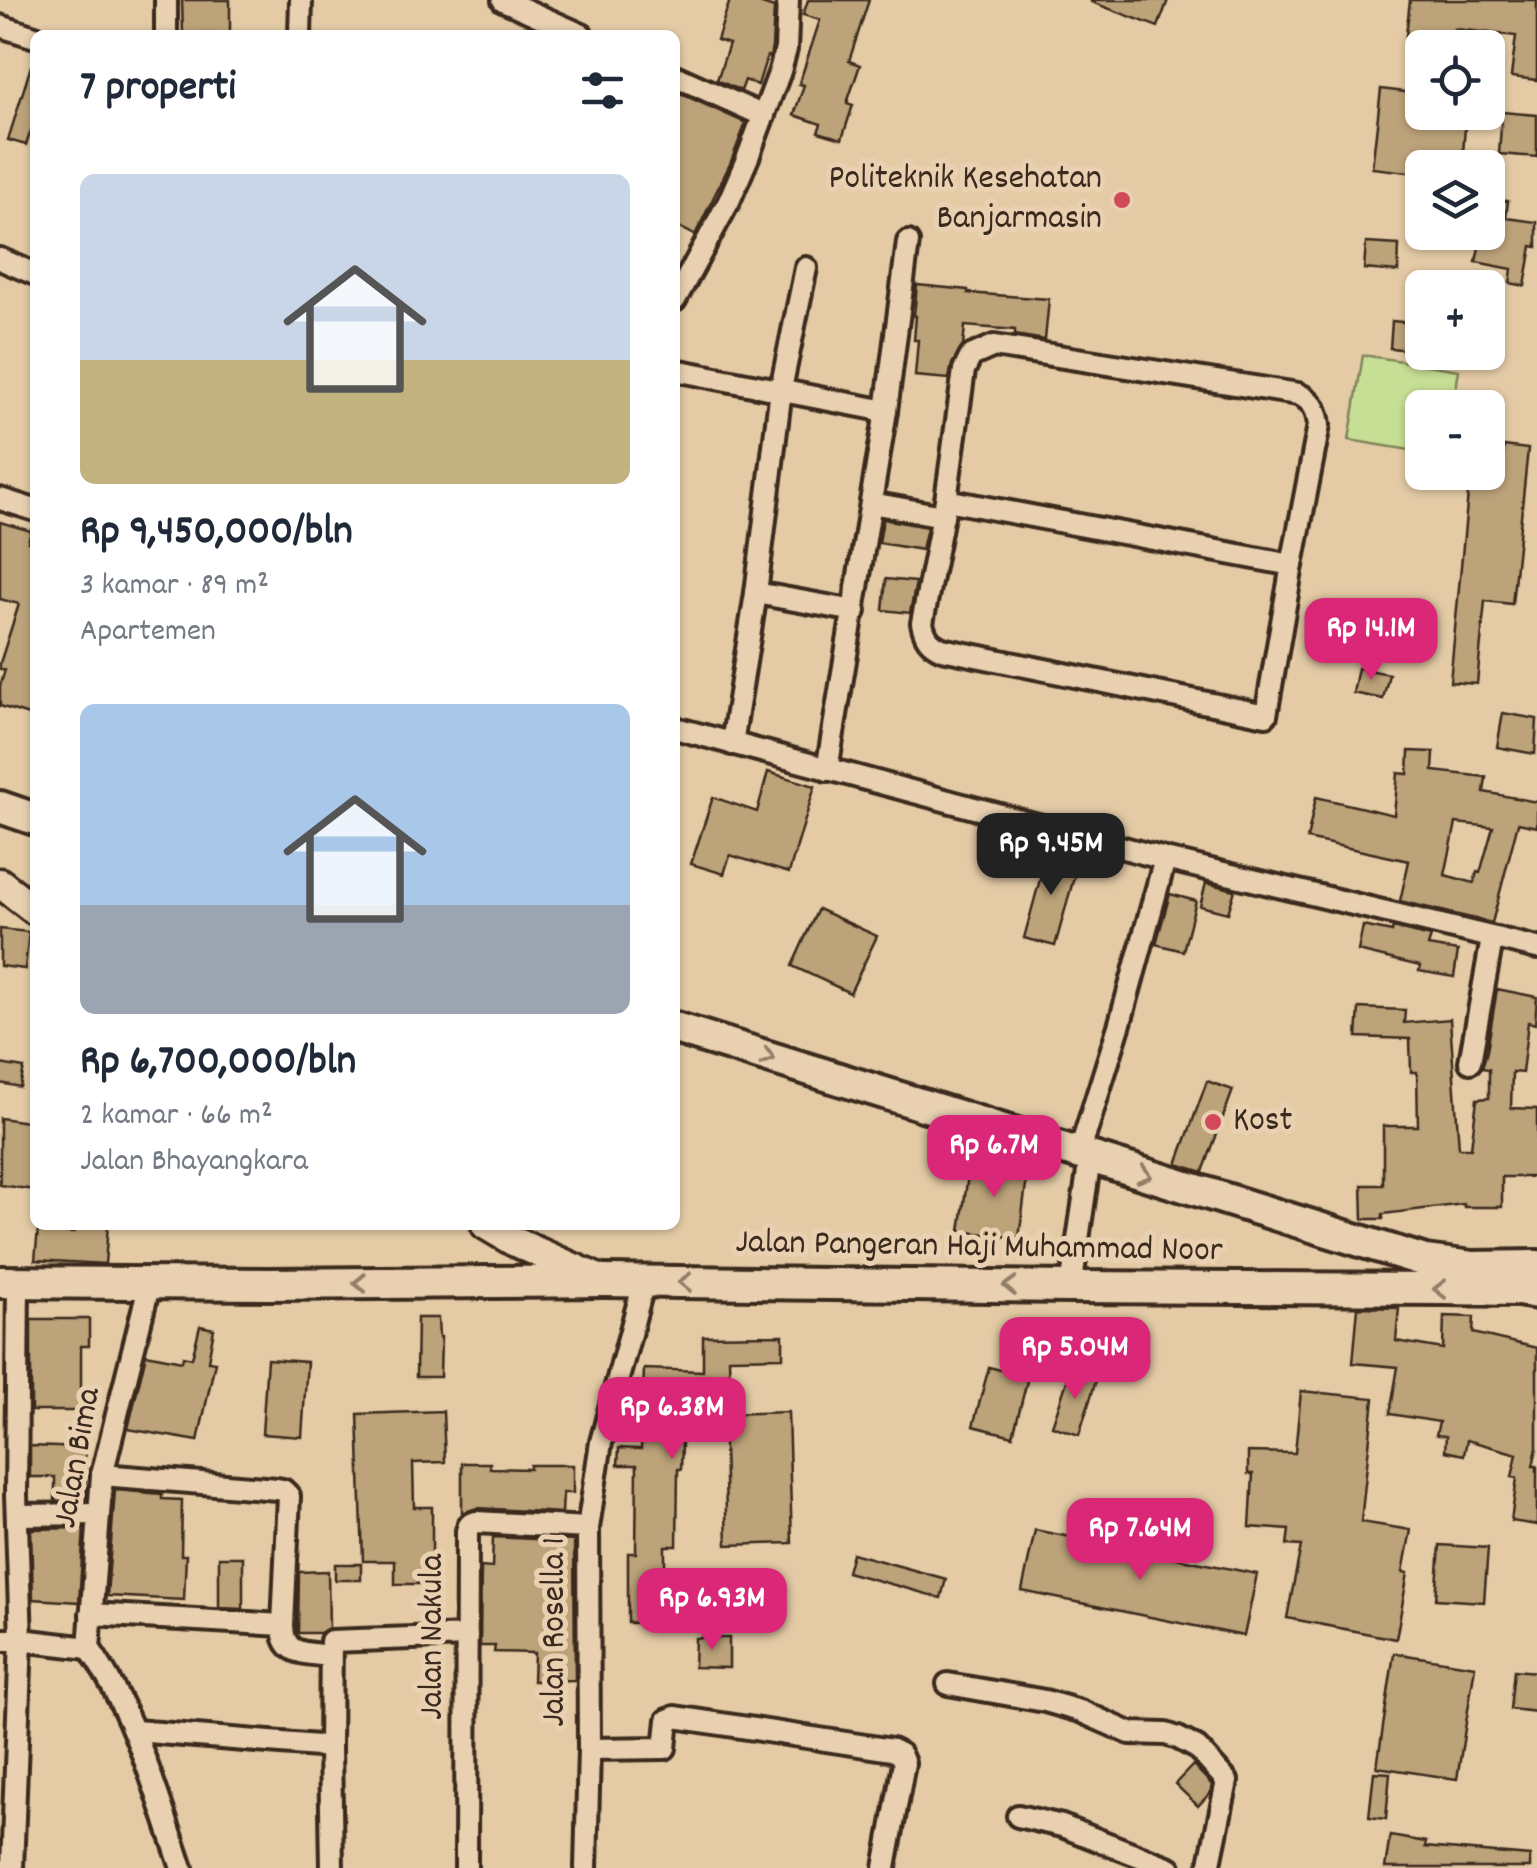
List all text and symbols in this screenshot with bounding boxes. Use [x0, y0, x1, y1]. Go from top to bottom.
map controls [1405, 30, 1505, 490]
button: locate [1405, 30, 1505, 130]
text: 7 properti [80, 60, 236, 120]
icon: filters [575, 63, 630, 118]
button: layers [1405, 150, 1505, 250]
place label: Politeknik Kesehatan Banjarmasin [829, 155, 1102, 245]
marker: Politeknik Kesehatan Banjarmasin [1111, 189, 1133, 211]
icon: home [265, 239, 445, 419]
button: + [1405, 270, 1505, 370]
button: − [1405, 390, 1505, 490]
text: Rp 9,450,000/bln [80, 504, 353, 564]
text: 3 kamar · 89 m² [80, 564, 269, 610]
pin: Rp 14.1M [1268, 598, 1474, 683]
text: Rp 14.1M [1326, 607, 1416, 653]
text: Apartemen [80, 610, 216, 656]
icon: home [265, 769, 445, 949]
pin: Rp 9.45M [948, 813, 1154, 898]
text: Rp 9.45M [999, 822, 1103, 868]
text: Rp 6,700,000/bln [80, 1034, 356, 1094]
one-way arrow [759, 1045, 776, 1066]
text: 2 kamar · 66 m² [80, 1094, 273, 1140]
place label: Kost [1233, 1097, 1292, 1147]
marker: Kost [1202, 1111, 1224, 1133]
pin: Rp 6.7M [902, 1115, 1086, 1200]
text: Rp 6.7M [949, 1124, 1039, 1170]
text: Jalan Bhayangkara [80, 1140, 308, 1186]
one-way arrow [1136, 1163, 1153, 1184]
street label: Jalan Pangeran Haji Muhammad Noor [735, 1219, 1223, 1277]
one-way arrow [676, 1271, 692, 1293]
one-way arrow [351, 1272, 366, 1294]
one-way arrow [1001, 1276, 1017, 1297]
one-way arrow [1431, 1278, 1446, 1300]
pin: Rp 5.04M [972, 1317, 1178, 1402]
text: Rp 5.04M [1021, 1326, 1129, 1372]
pin: Rp 6.38M [569, 1377, 775, 1462]
street label: Jalan Bima [42, 1383, 116, 1532]
text: Rp 6.38M [620, 1386, 724, 1432]
pin: Rp 7.64M [1037, 1498, 1243, 1583]
text: Rp 7.64M [1089, 1507, 1191, 1553]
street label: Jalan Rosella 1 [531, 1537, 581, 1727]
street label: Jalan Nakula [409, 1553, 459, 1720]
pin: Rp 6.93M [609, 1568, 815, 1653]
text: Rp 6.93M [659, 1577, 765, 1623]

